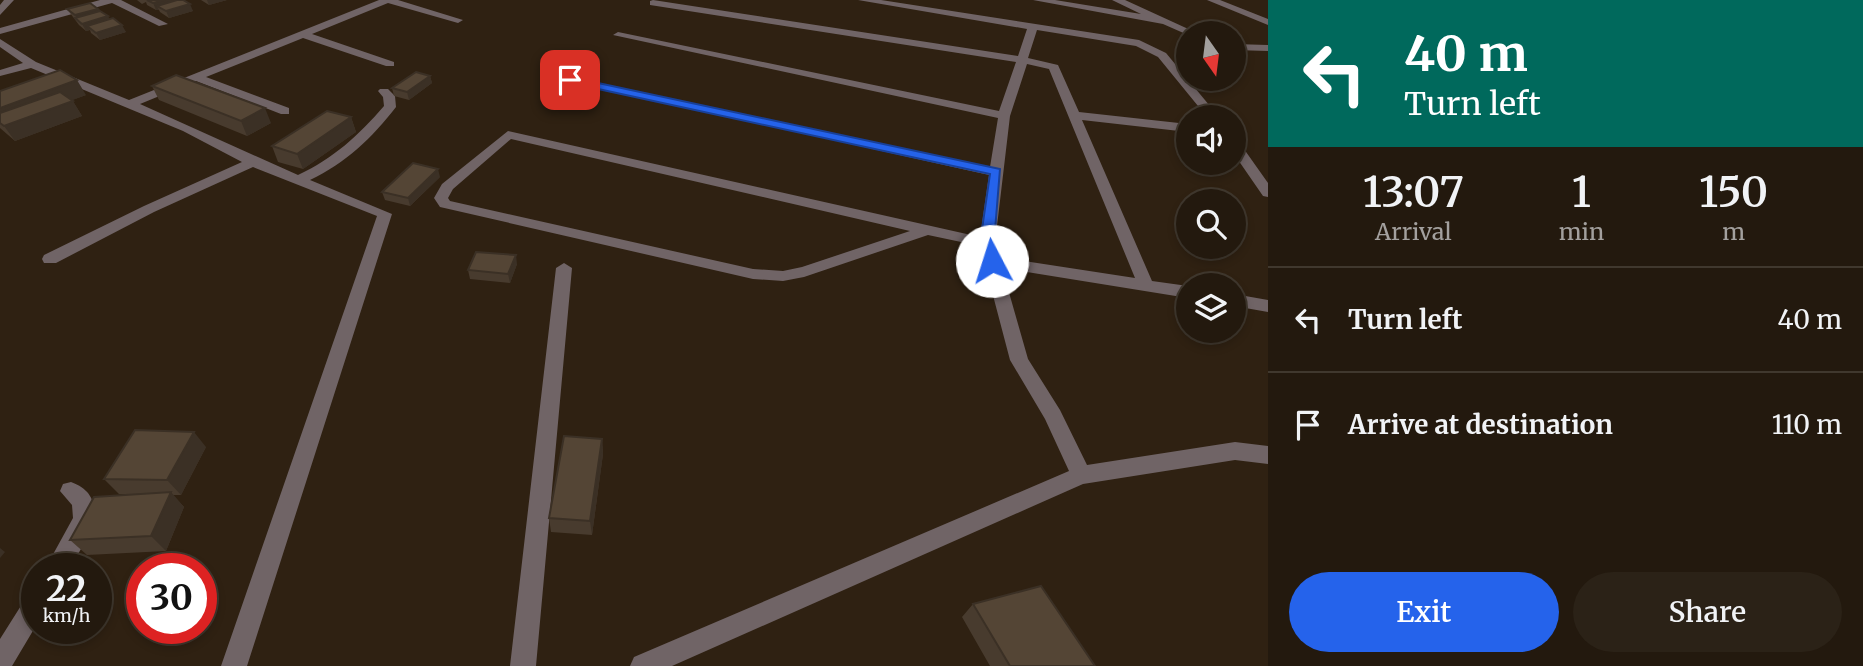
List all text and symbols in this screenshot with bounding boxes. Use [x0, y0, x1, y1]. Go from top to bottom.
north arrow [1176, 21, 1246, 91]
map controls [1176, 21, 1246, 343]
text: 40 m [1404, 23, 1528, 84]
icon: left [1289, 28, 1380, 119]
pin [540, 50, 600, 110]
icon: arrive [551, 61, 589, 99]
text: Turn left [1404, 84, 1541, 124]
button: sound [1176, 105, 1246, 175]
text: 13:07 [1363, 166, 1464, 218]
text: 1 [1572, 166, 1591, 218]
text: 150 [1699, 166, 1768, 218]
button: search [1176, 189, 1246, 259]
text: Arrival [1375, 217, 1452, 246]
text: min [1559, 217, 1604, 246]
text: m [1722, 217, 1745, 246]
position arrow [955, 224, 1029, 298]
button: layers [1176, 273, 1246, 343]
icon: left [1289, 301, 1327, 339]
text: Turn left [1348, 303, 1462, 336]
text: 40 m [1778, 303, 1842, 336]
icon: arrive [1289, 406, 1327, 444]
text: Arrive at destination [1348, 408, 1613, 441]
text: 110 m [1772, 408, 1842, 441]
speed limit sign: 30 [126, 553, 217, 644]
text: 22 [46, 567, 87, 611]
button: Exit [1289, 572, 1559, 652]
button: Share [1573, 572, 1842, 652]
text: km/h [43, 604, 90, 627]

